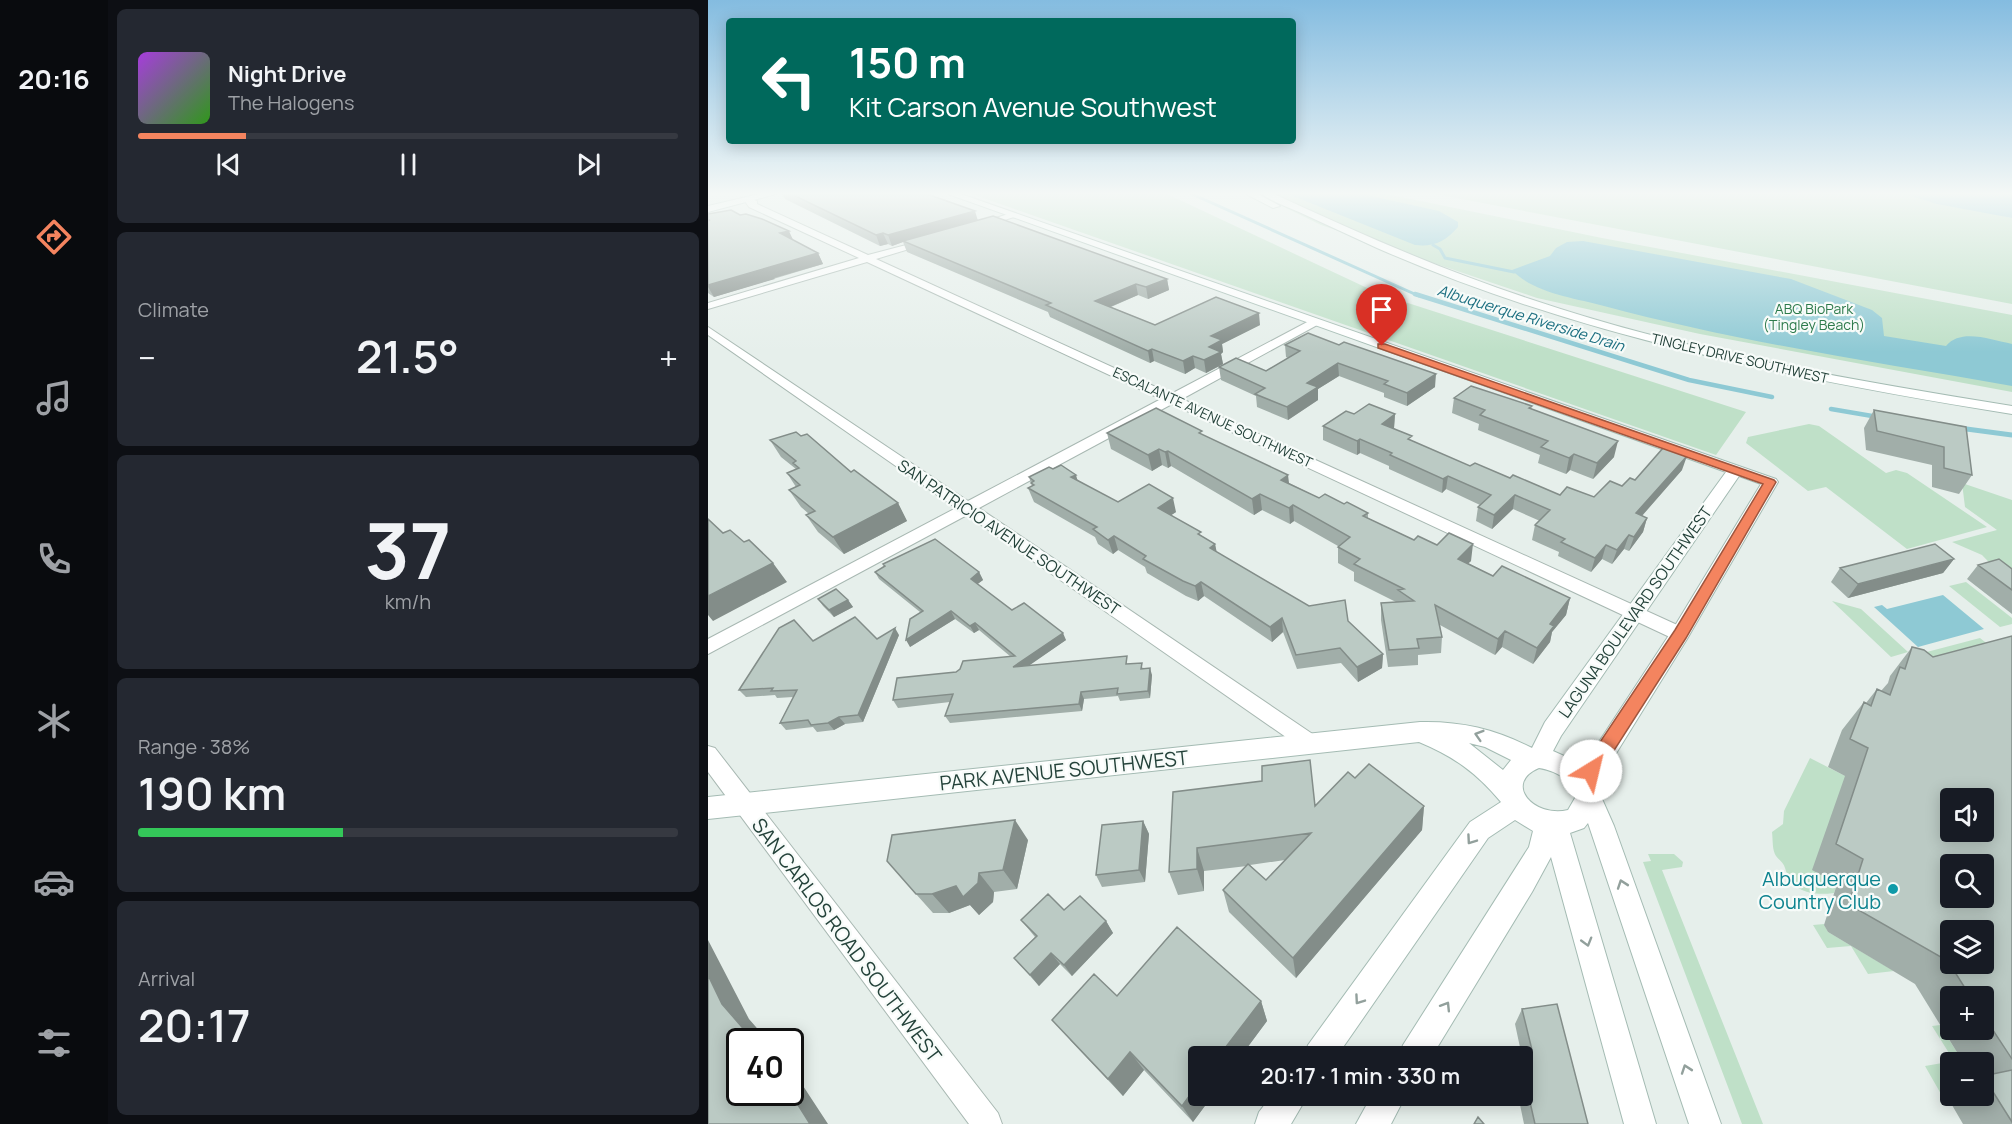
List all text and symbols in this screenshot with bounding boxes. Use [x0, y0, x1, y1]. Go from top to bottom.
text: 150 m [849, 33, 966, 91]
icon: left [750, 42, 828, 120]
text: Night Drive [228, 59, 347, 89]
text: 20:16 [18, 60, 90, 97]
text: Kit Carson Avenue Southwest [849, 88, 1217, 125]
text: The Halogens [228, 89, 354, 116]
icon: previous [212, 148, 245, 181]
icon: pause [392, 148, 425, 181]
icon: next [572, 148, 605, 181]
icon: directions [33, 216, 75, 258]
water label: Albuquerque Riverside Drain [1435, 280, 1628, 357]
pin [1356, 284, 1407, 346]
icon: arrive [1365, 293, 1398, 326]
text: Climate [138, 296, 209, 323]
park label: ABQ BioPark (Tingley Beach) [1763, 299, 1865, 334]
text: 21.5° [356, 325, 459, 387]
street label: TINGLEY DRIVE SOUTHWEST [1650, 328, 1831, 388]
text: − [138, 335, 156, 380]
text: + [659, 335, 678, 380]
street label: ESCALANTE AVENUE SOUTHWEST [1110, 362, 1317, 472]
icon: music [33, 377, 75, 419]
street label: SAN PATRICIO AVENUE SOUTHWEST [893, 454, 1125, 620]
text: 37 [365, 496, 451, 602]
street label: LAGUNA BOULEVARD SOUTHWEST [1553, 501, 1717, 722]
icon: phone [33, 538, 75, 580]
text: km/h [385, 588, 431, 615]
icon: climate [33, 700, 75, 742]
one-way arrow [1474, 730, 1485, 742]
text: Range · 38% [138, 733, 250, 760]
position arrow [1559, 739, 1623, 803]
street label: PARK AVENUE SOUTHWEST [938, 744, 1190, 796]
text: 190 km [138, 762, 286, 824]
map controls [1940, 788, 1994, 1106]
button: sound [1940, 788, 1994, 842]
street label: SAN CARLOS ROAD SOUTHWEST [746, 812, 948, 1068]
one-way arrow [1467, 834, 1478, 845]
button: search [1940, 854, 1994, 908]
icon: car [33, 861, 75, 903]
place label: Albuquerque Country Club [1759, 865, 1881, 915]
one-way arrow [1617, 879, 1630, 890]
marker: Albuquerque Country Club [1886, 882, 1900, 896]
button: layers [1940, 920, 1994, 974]
one-way arrow [1580, 936, 1592, 947]
text: Arrival [138, 965, 195, 992]
button: + [1940, 986, 1994, 1040]
one-way arrow [1355, 993, 1366, 1004]
text: 20:17 [138, 994, 251, 1056]
one-way arrow [1438, 1002, 1449, 1013]
icon: filters [33, 1022, 75, 1064]
speed limit sign: 40 [726, 1028, 804, 1106]
button: − [1940, 1052, 1994, 1106]
text: 20:17 · 1 min · 330 m [1261, 1061, 1460, 1091]
one-way arrow [1680, 1064, 1693, 1075]

